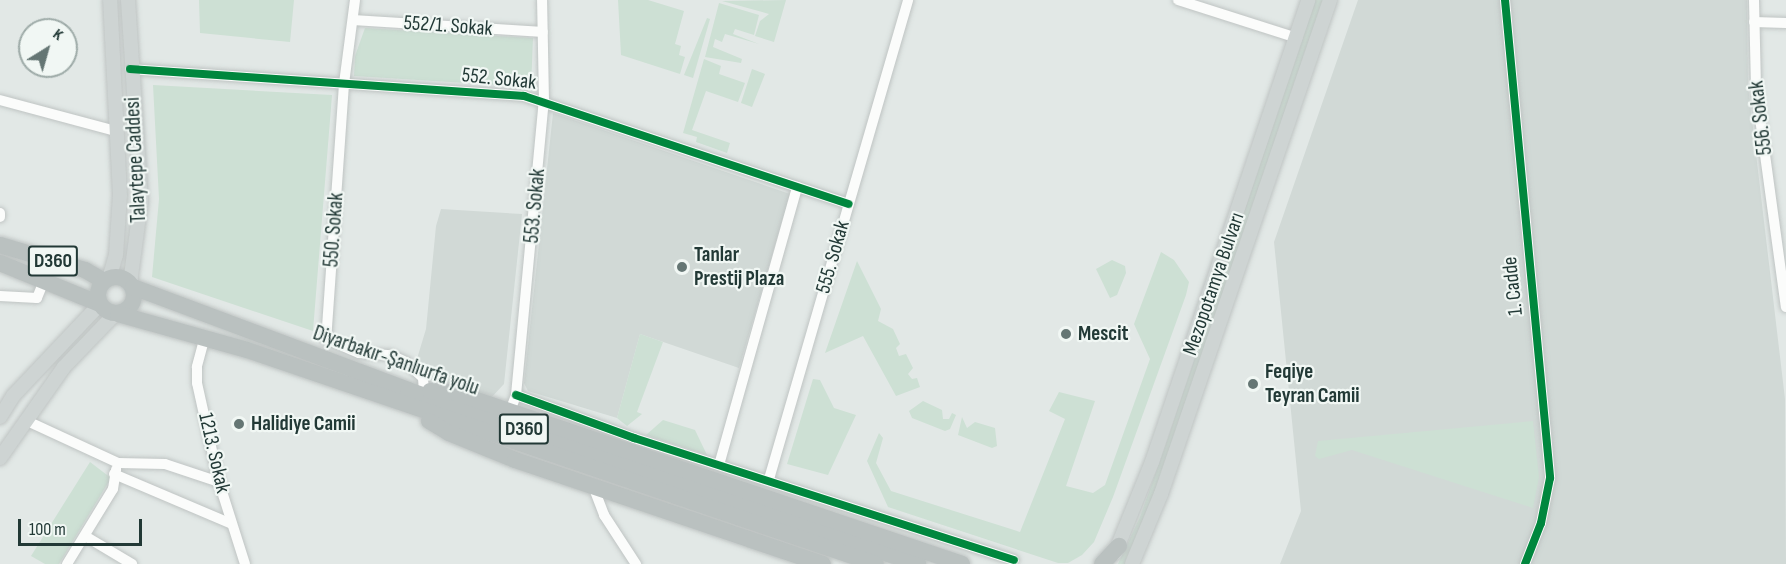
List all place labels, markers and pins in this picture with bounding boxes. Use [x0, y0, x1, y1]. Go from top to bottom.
place label: Tanlar Prestij Plaza [694, 242, 784, 292]
marker: Tanlar Prestij Plaza [675, 260, 689, 274]
place label: Mescit [1078, 321, 1128, 347]
marker: Mescit [1059, 327, 1073, 341]
place label: Feqiye Teyran Camii [1265, 359, 1359, 409]
marker: Feqiye Teyran Camii [1246, 377, 1260, 391]
place label: Halidiye Camii [251, 411, 355, 437]
marker: Halidiye Camii [232, 417, 246, 431]

